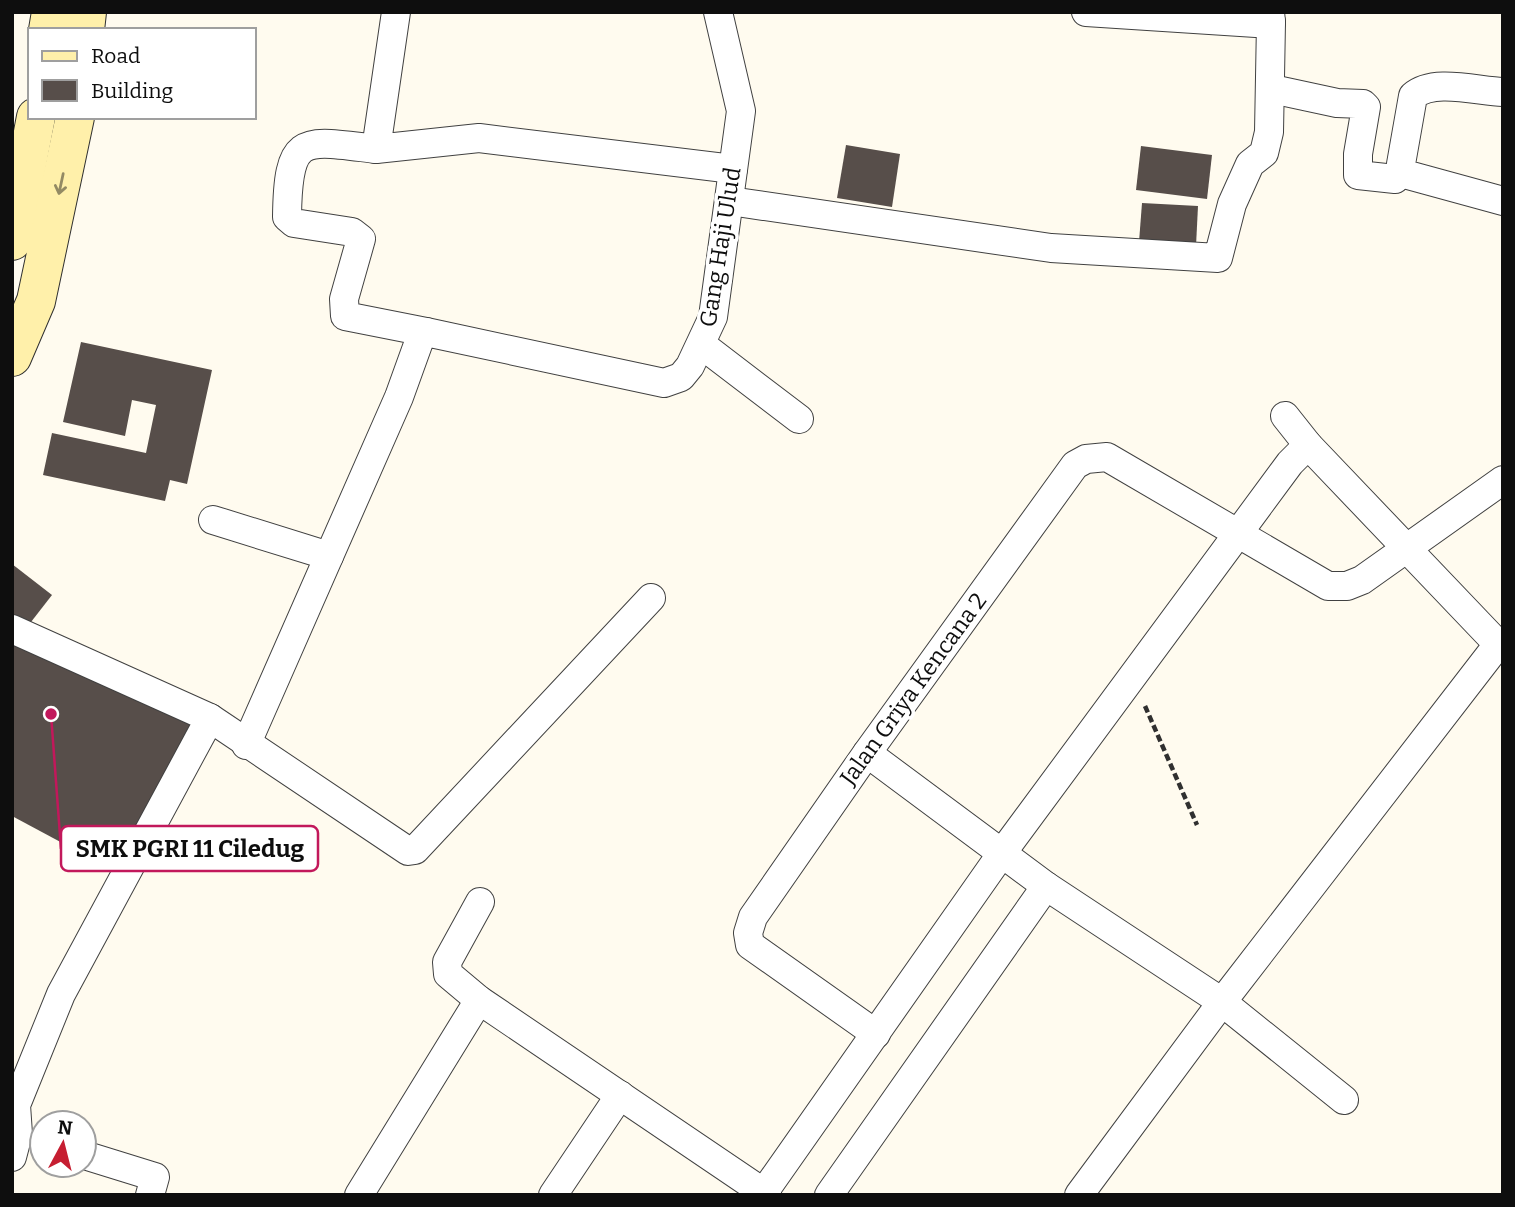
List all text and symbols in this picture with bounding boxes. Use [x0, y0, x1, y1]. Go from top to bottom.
legend [28, 28, 256, 119]
text: Road [91, 43, 140, 69]
text: Building [91, 78, 174, 104]
street label: Gang Haji Ulud [694, 165, 746, 329]
one-way arrow [53, 172, 67, 195]
street label: Jalan Griya Kencana 2 [833, 587, 992, 791]
callout: SMK PGRI 11 Ciledug [61, 826, 318, 871]
text: SMK PGRI 11 Ciledug [76, 835, 305, 863]
north arrow [28, 1109, 98, 1179]
text: N [56, 1115, 74, 1140]

